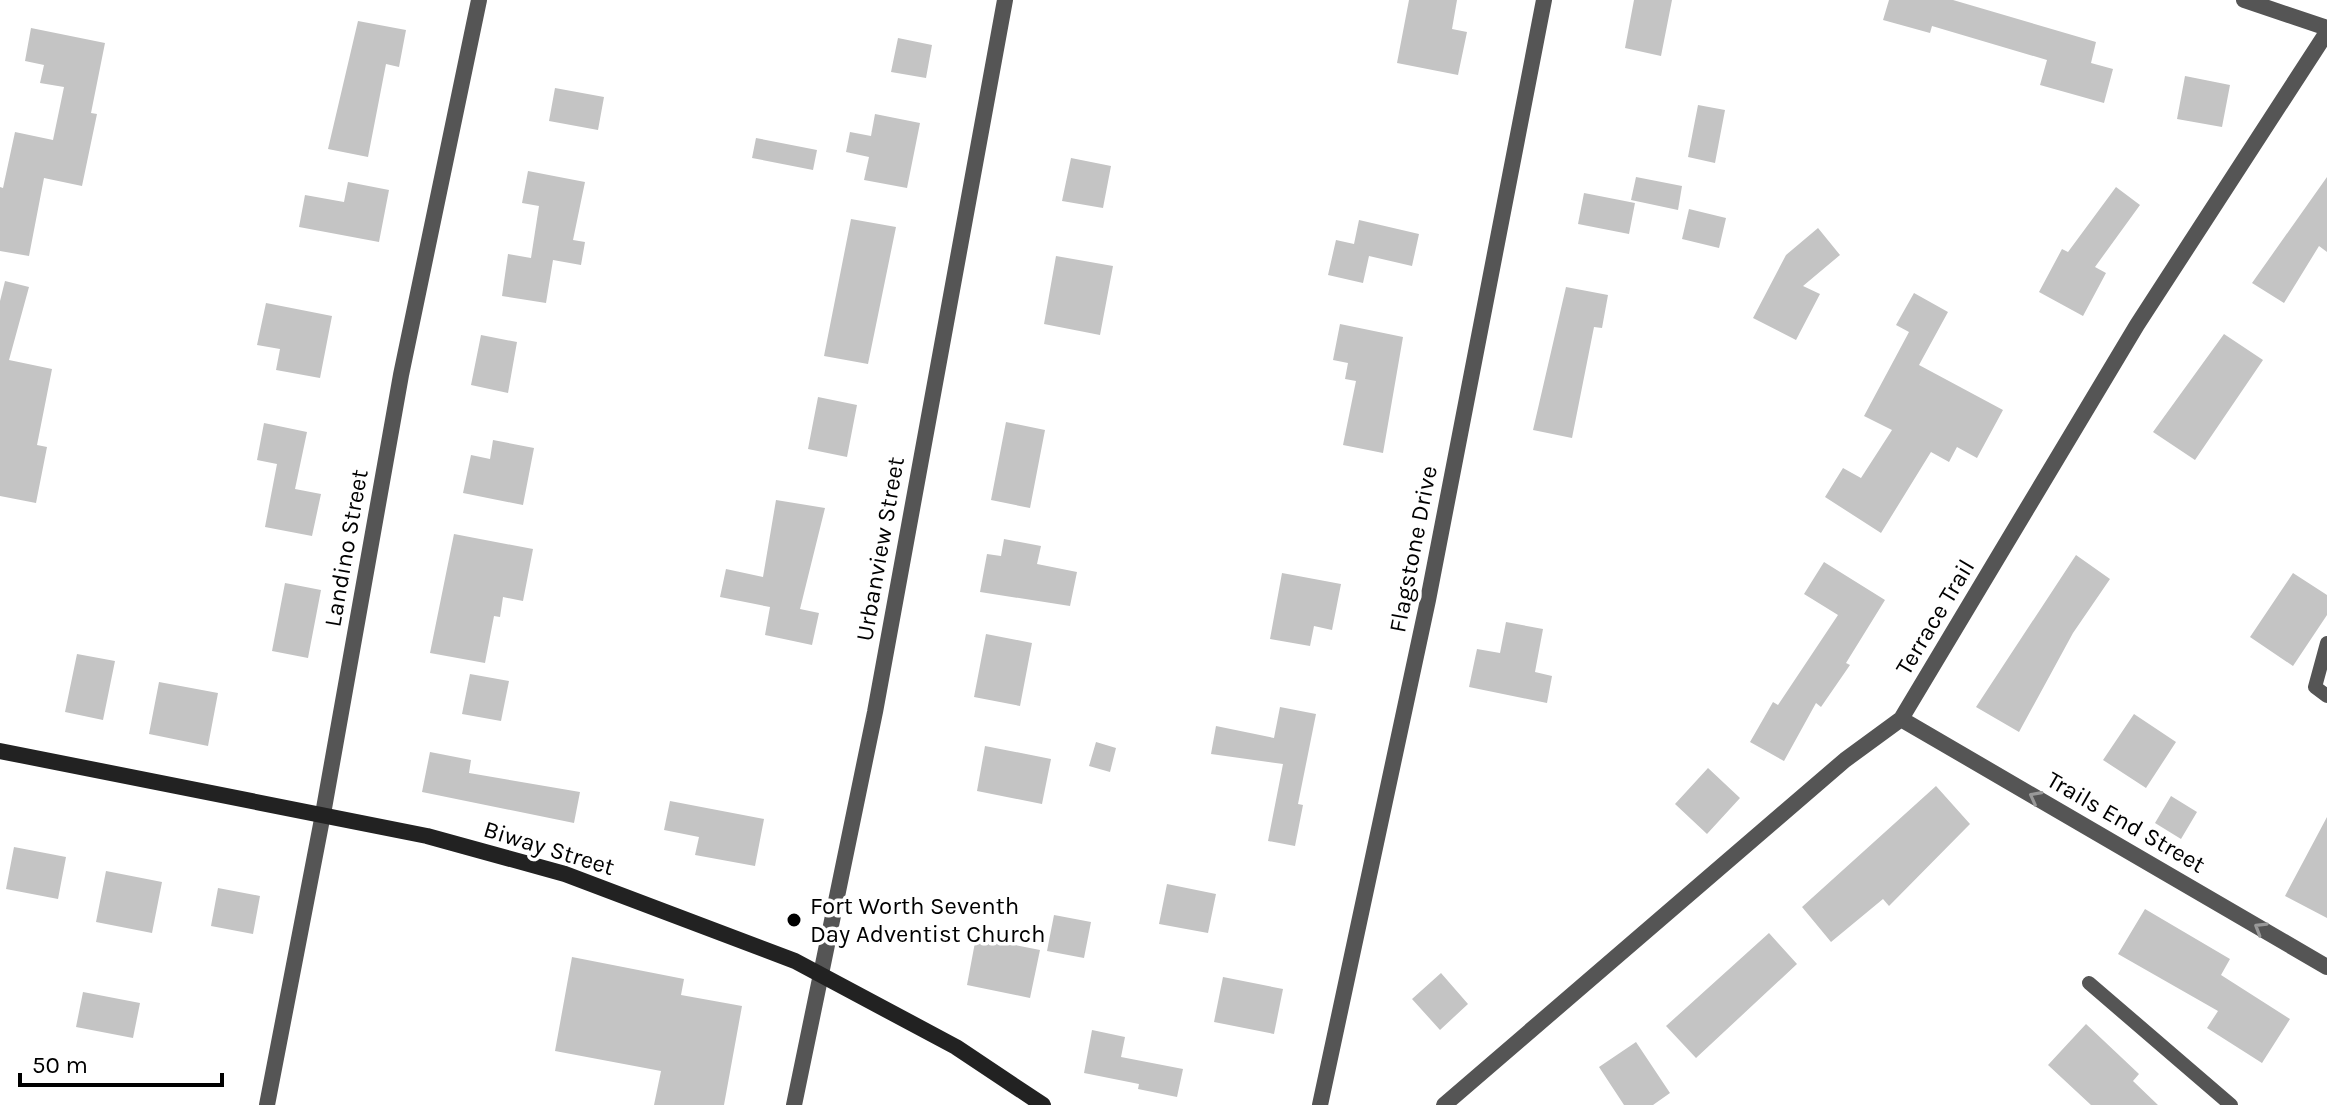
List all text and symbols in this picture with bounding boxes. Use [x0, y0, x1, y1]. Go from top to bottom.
street label: Urbanview Street [850, 455, 910, 643]
street label: Flagstone Drive [1383, 463, 1443, 635]
street label: Landino Street [318, 467, 374, 629]
street label: Terrace Trail [1890, 554, 1980, 680]
street label: Trails End Street [2042, 765, 2210, 879]
one-way arrow [2029, 791, 2044, 806]
street label: Biway Street [480, 815, 618, 881]
place label: Fort Worth Seventh Day Adventist Church [810, 892, 1046, 948]
marker: Fort Worth Seventh Day Adventist Church [785, 911, 803, 929]
one-way arrow [2254, 922, 2269, 938]
scale bar [20, 1037, 222, 1087]
text: 50 m [32, 1051, 88, 1079]

